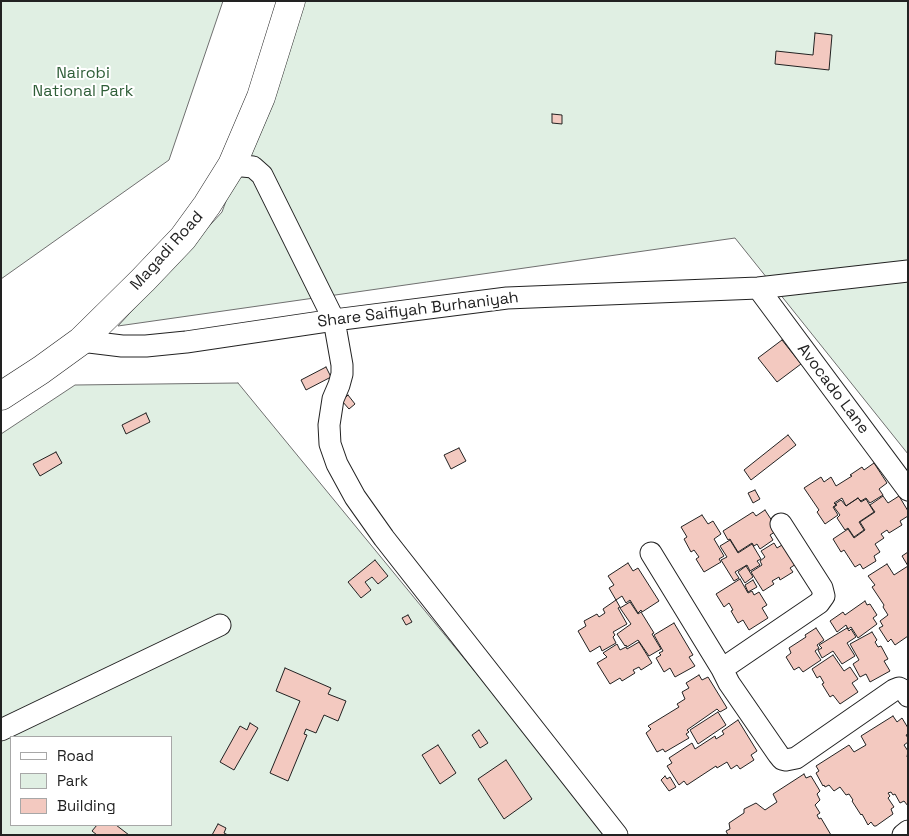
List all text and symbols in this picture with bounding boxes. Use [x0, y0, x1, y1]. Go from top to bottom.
park label: Nairobi National Park [33, 64, 133, 102]
street label: Magadi Road [127, 208, 207, 294]
street label: Share Saifiyah Burhaniyah [316, 288, 520, 332]
street label: Avocado Lane [793, 340, 873, 438]
legend [10, 736, 172, 826]
text: Road [57, 746, 94, 765]
text: Park [57, 771, 88, 790]
text: Building [57, 796, 116, 815]

